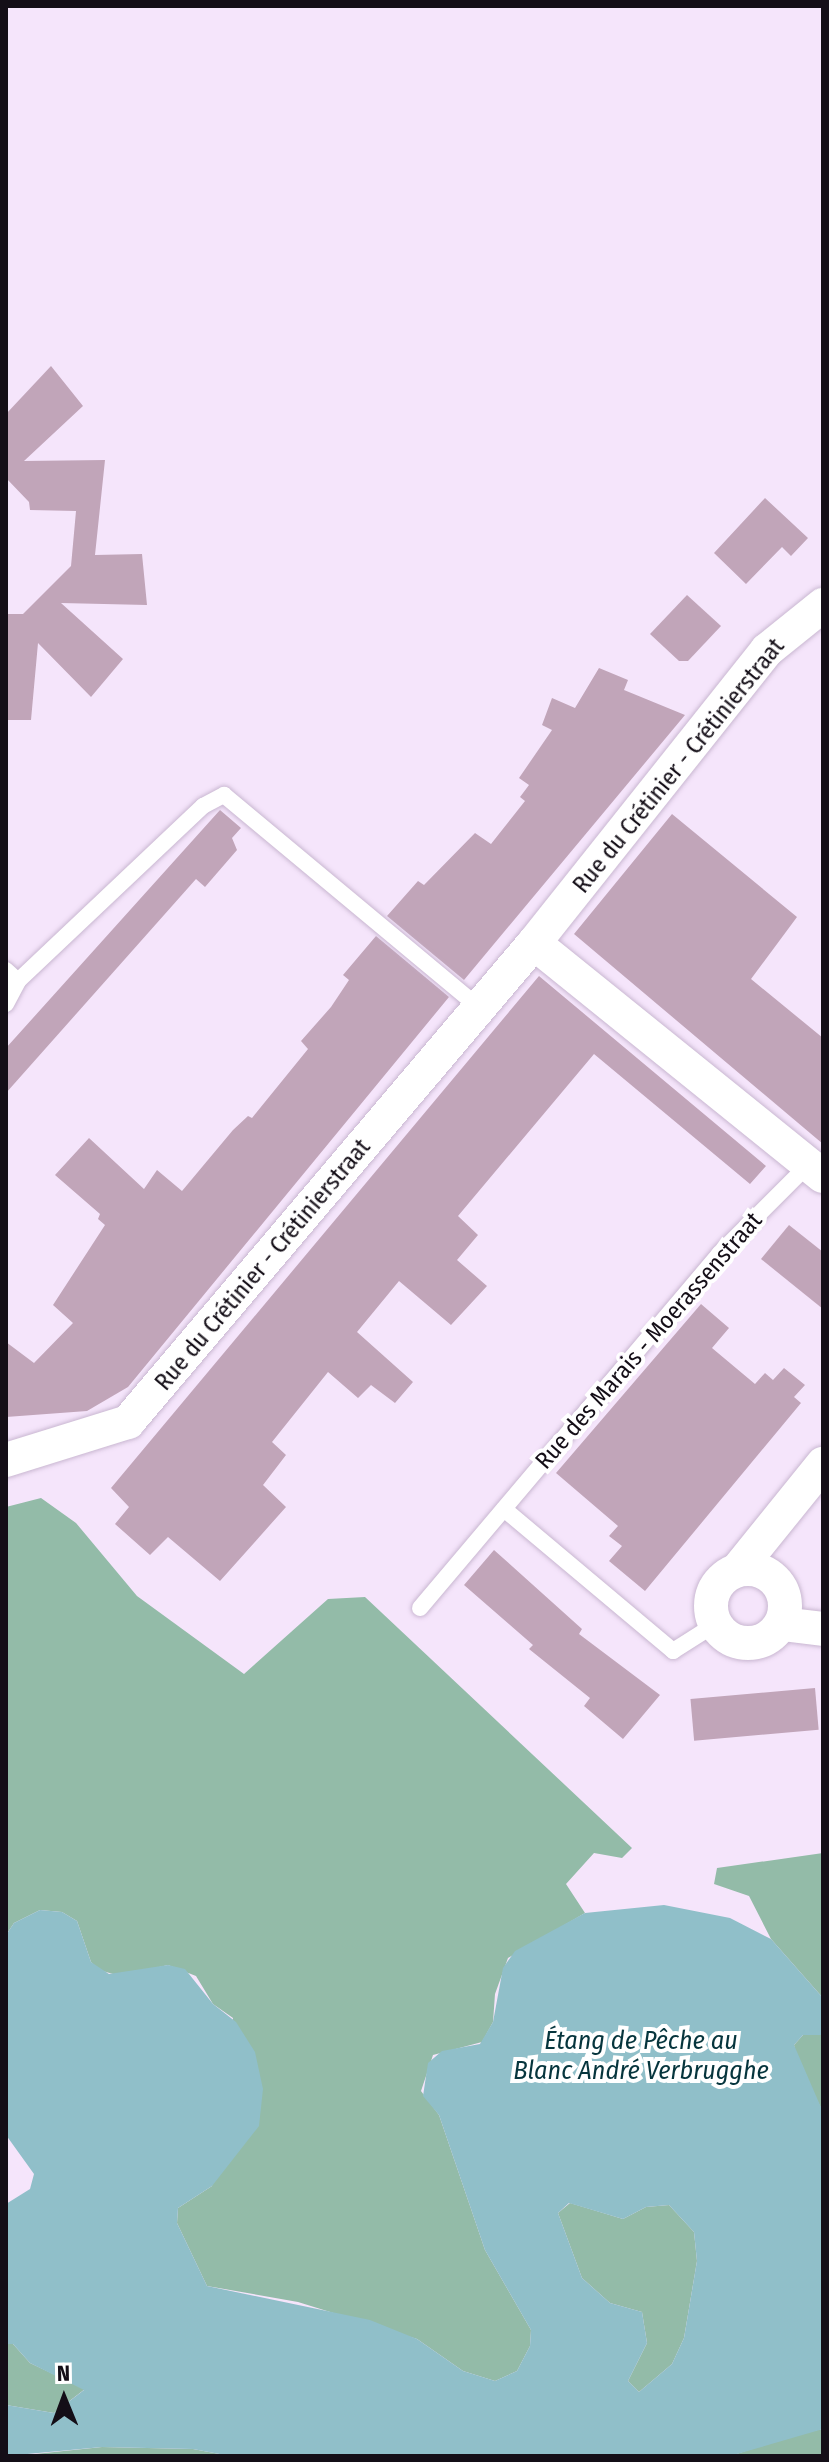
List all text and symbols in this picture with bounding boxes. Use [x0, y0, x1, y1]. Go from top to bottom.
street label: Rue du Crétinier - Crétinierstraat [567, 633, 791, 899]
street label: Rue du Crétinier - Crétinierstraat [149, 1133, 377, 1397]
street label: Rue des Marais - Moerassenstraat [530, 1207, 768, 1475]
water label: Étang de Pêche au Blanc André Verbrugghe [513, 2025, 769, 2086]
north arrow [24, 2358, 104, 2438]
text: N [57, 2360, 70, 2387]

